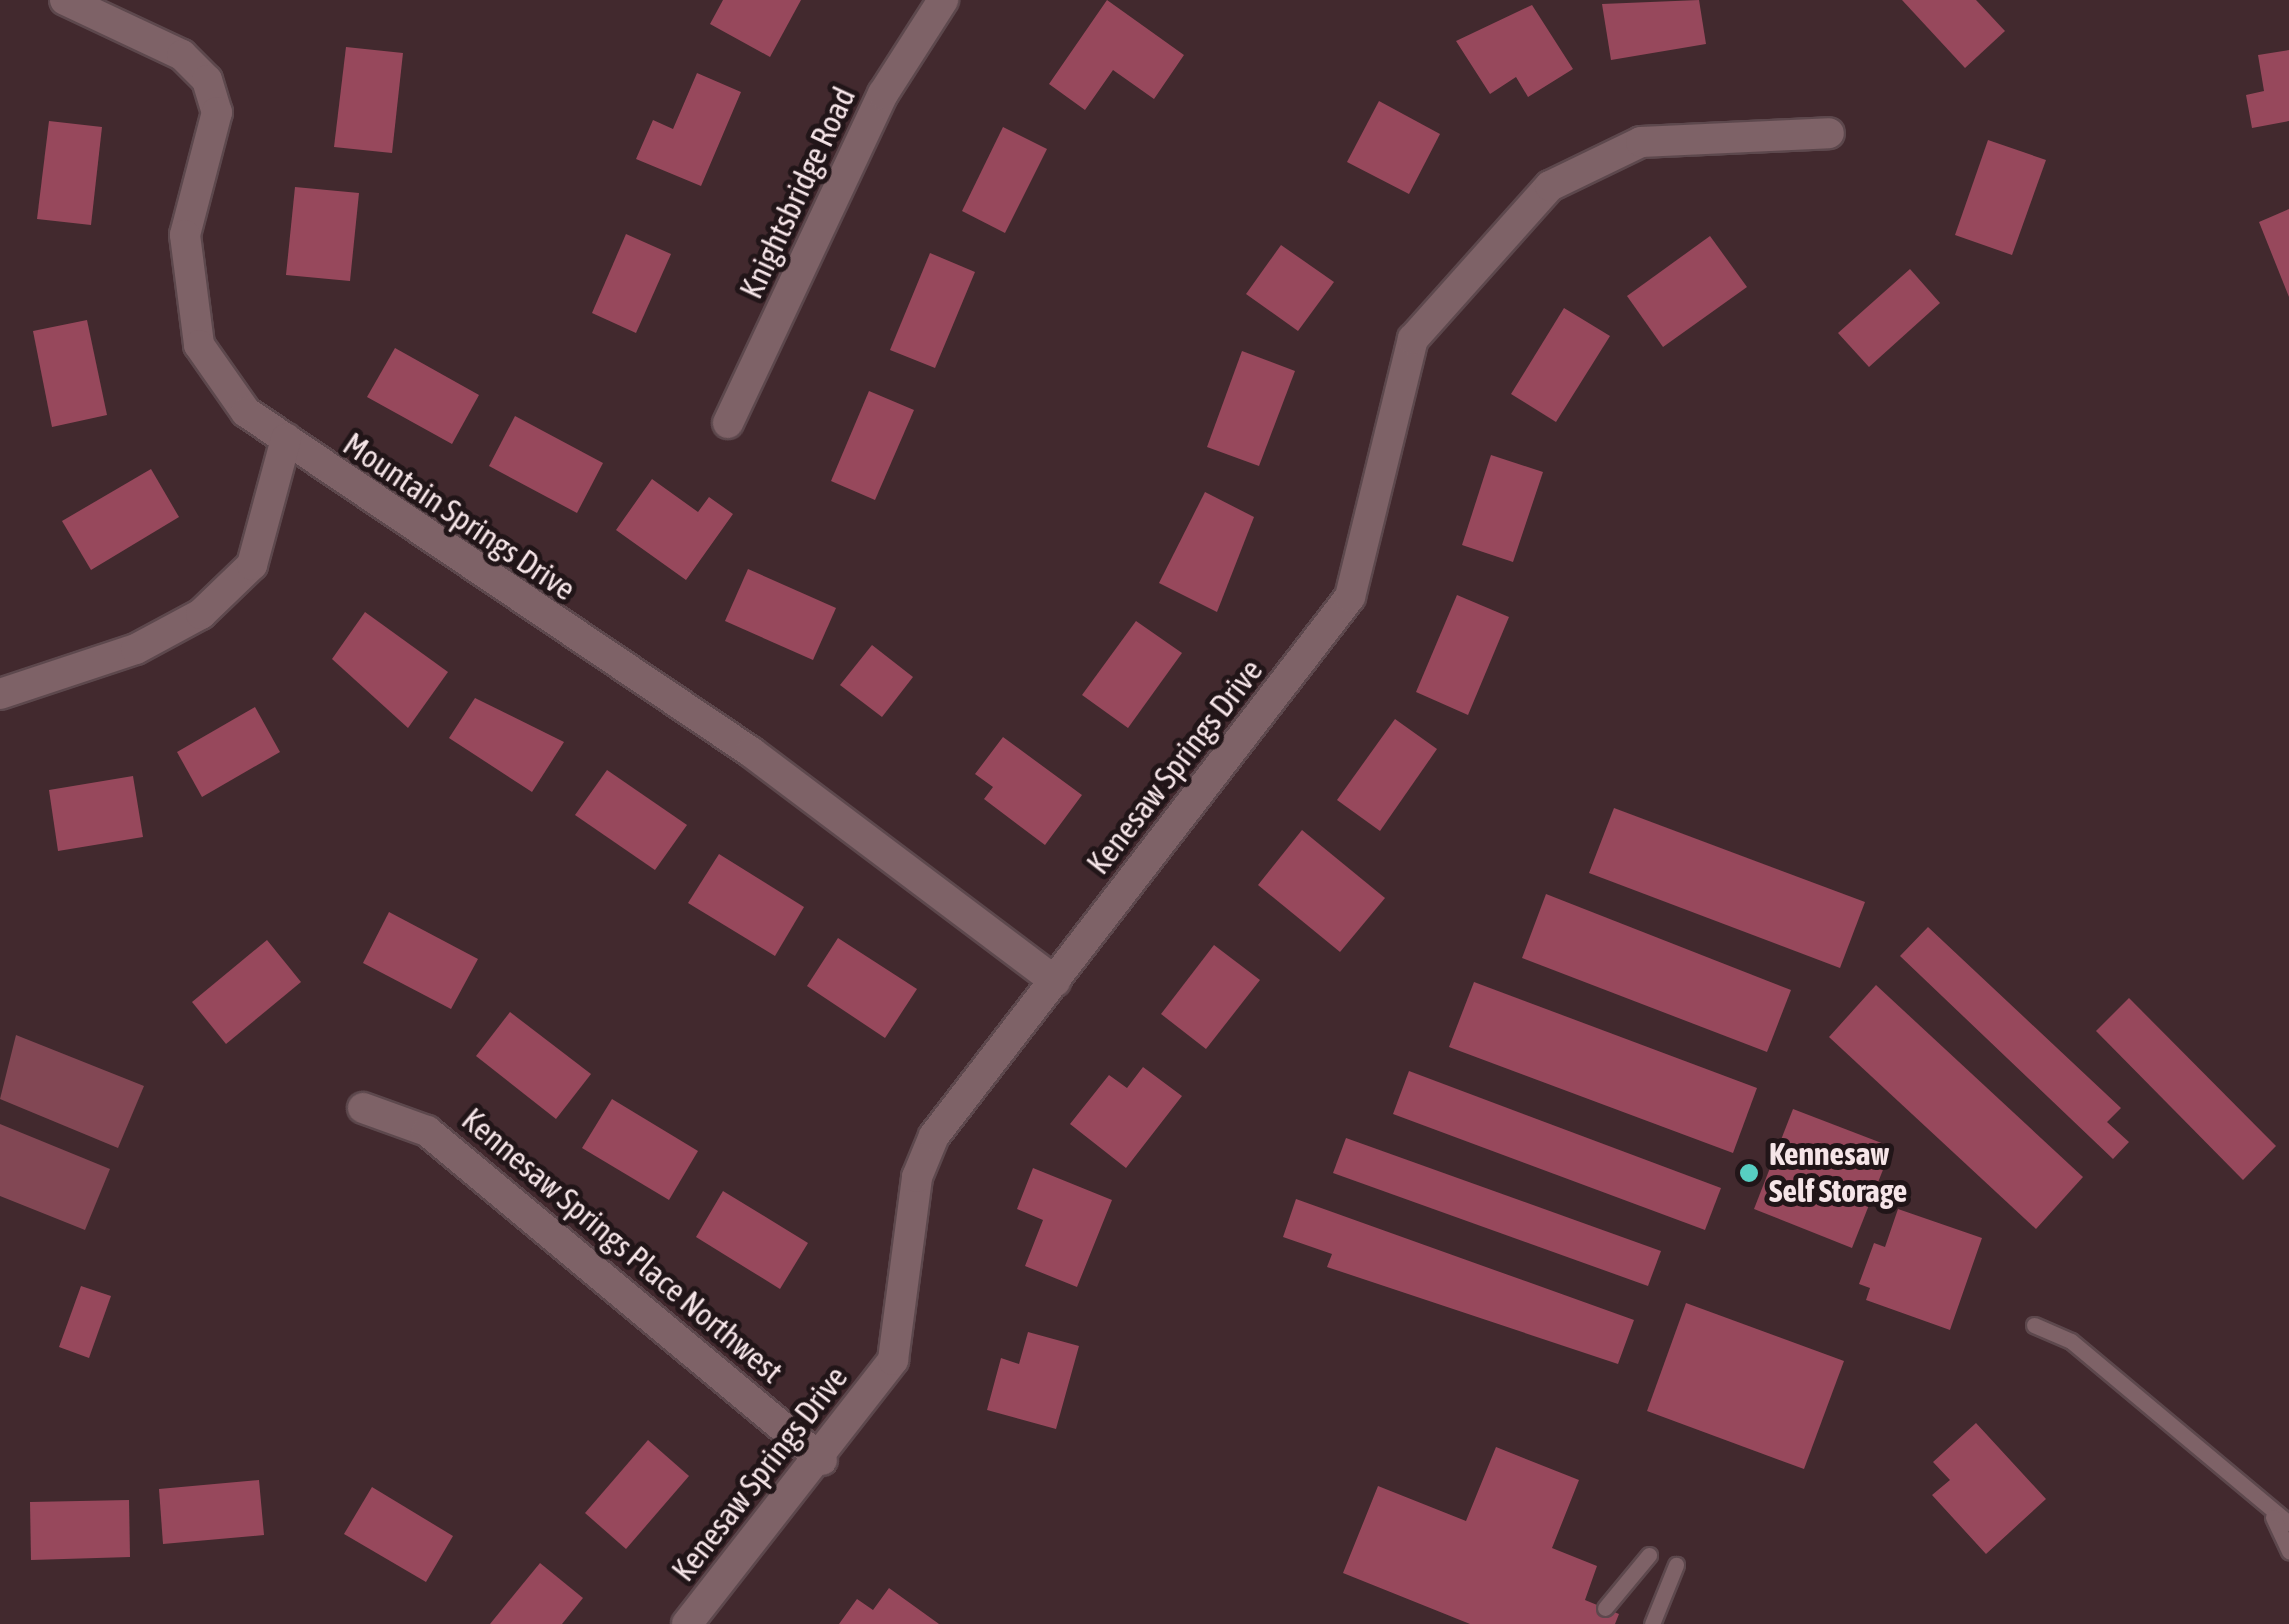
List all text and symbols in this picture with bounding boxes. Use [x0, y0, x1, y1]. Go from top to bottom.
street label: Knightsbridge Road [732, 81, 864, 305]
street label: Mountain Springs Drive [336, 425, 582, 609]
street label: Kenesaw Springs Drive [1079, 652, 1271, 882]
street label: Kennesaw Springs Place Northwest [454, 1101, 790, 1391]
place label: Kennesaw Self Storage [1769, 1136, 1907, 1211]
marker: Kennesaw Self Storage [1738, 1162, 1760, 1184]
street label: Kenesaw Springs Drive [664, 1359, 856, 1589]

